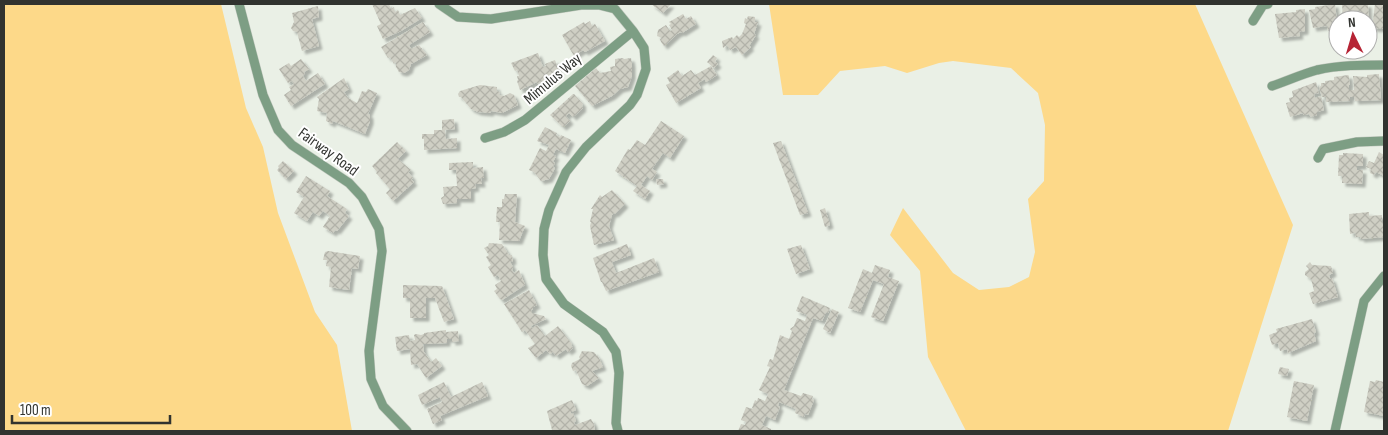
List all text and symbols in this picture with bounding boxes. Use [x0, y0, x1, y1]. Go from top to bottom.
north arrow [1328, 10, 1378, 60]
text: N [1347, 14, 1356, 31]
street label: Mimulus Way [520, 49, 586, 109]
street label: Fairway Road [294, 124, 362, 180]
scale bar [12, 392, 170, 424]
text: 100 m [20, 401, 51, 420]

